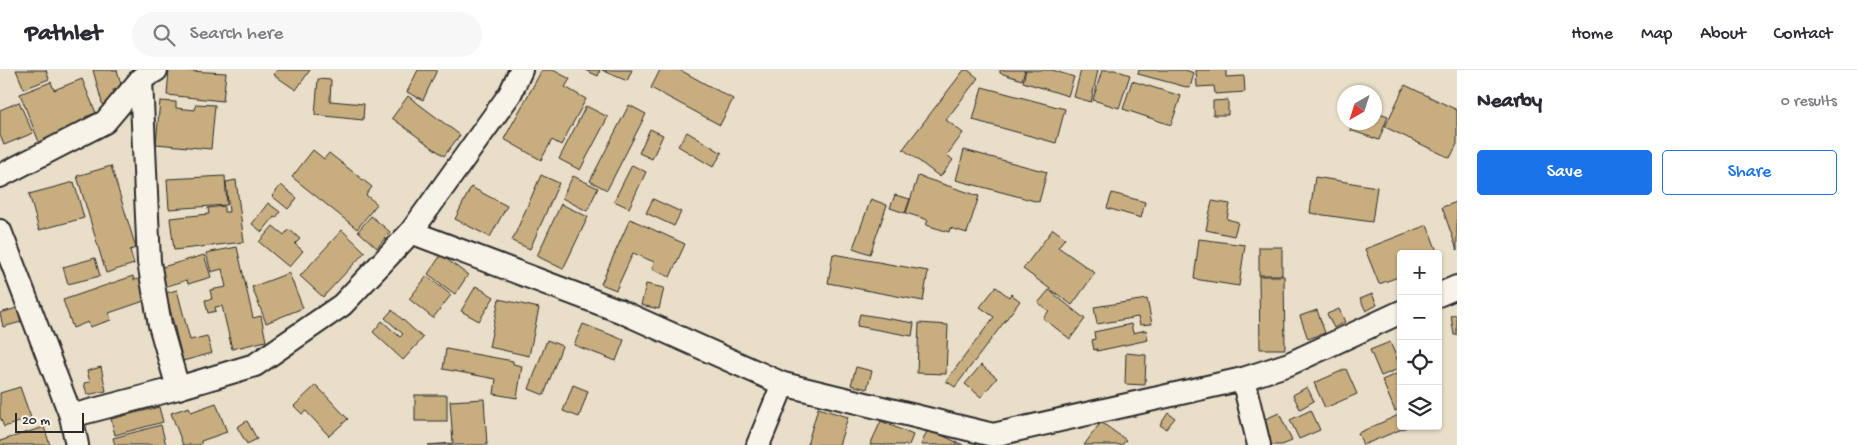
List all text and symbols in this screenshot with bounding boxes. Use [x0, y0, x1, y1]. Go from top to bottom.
search box [132, 12, 482, 57]
text: Pathlet [25, 20, 102, 49]
icon: search [150, 21, 178, 49]
text: Search here [190, 23, 283, 46]
text: Home [1571, 24, 1613, 45]
text: Map [1641, 24, 1672, 45]
text: About [1700, 24, 1746, 45]
text: Contact [1774, 24, 1832, 45]
north arrow [1337, 85, 1382, 130]
text: Nearby [1477, 90, 1542, 115]
text: 0 results [1781, 93, 1837, 112]
button: Save [1477, 150, 1652, 195]
button: Share [1662, 150, 1837, 195]
map controls [1397, 250, 1442, 430]
button: + [1397, 250, 1442, 295]
button: − [1397, 295, 1442, 340]
button: locate [1397, 340, 1442, 385]
button: layers [1397, 385, 1442, 430]
scale bar [15, 410, 84, 433]
text: 20 m [22, 413, 50, 430]

